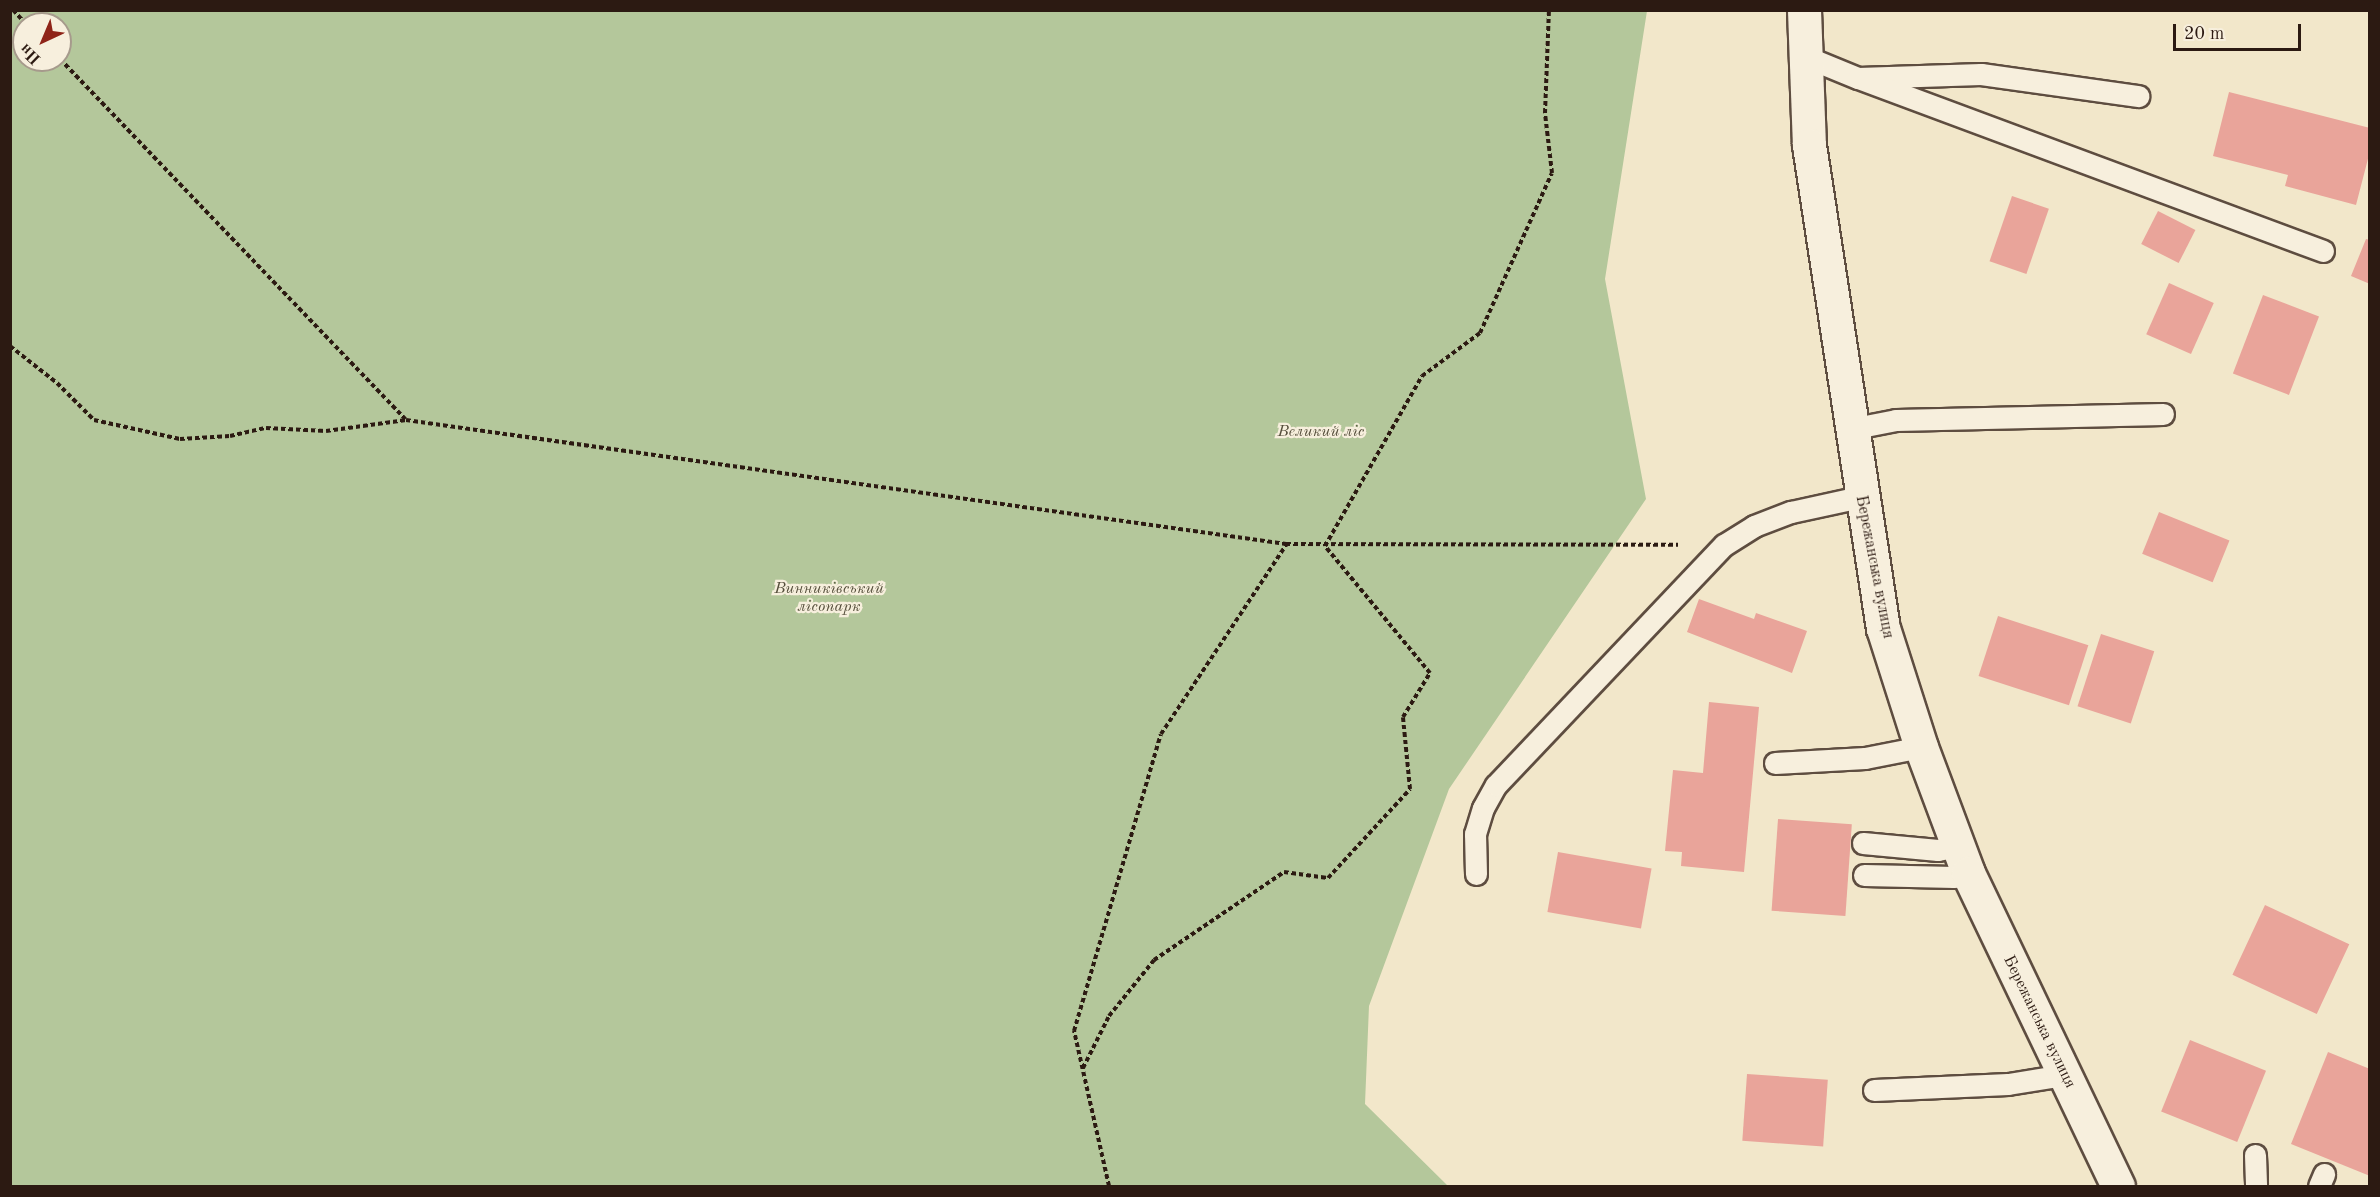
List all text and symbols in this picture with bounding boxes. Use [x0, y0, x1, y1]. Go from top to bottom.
north arrow [12, 12, 72, 72]
scale bar [2176, 12, 2304, 50]
text: 20 m [2184, 25, 2224, 43]
text: Пн [17, 40, 44, 67]
park label: Великий ліс [1277, 422, 1365, 442]
street label: Бережанська вулиця [1851, 494, 1897, 640]
park label: Винниківський лісопарк [774, 579, 884, 617]
street label: Бережанська вулиця [1998, 952, 2080, 1092]

